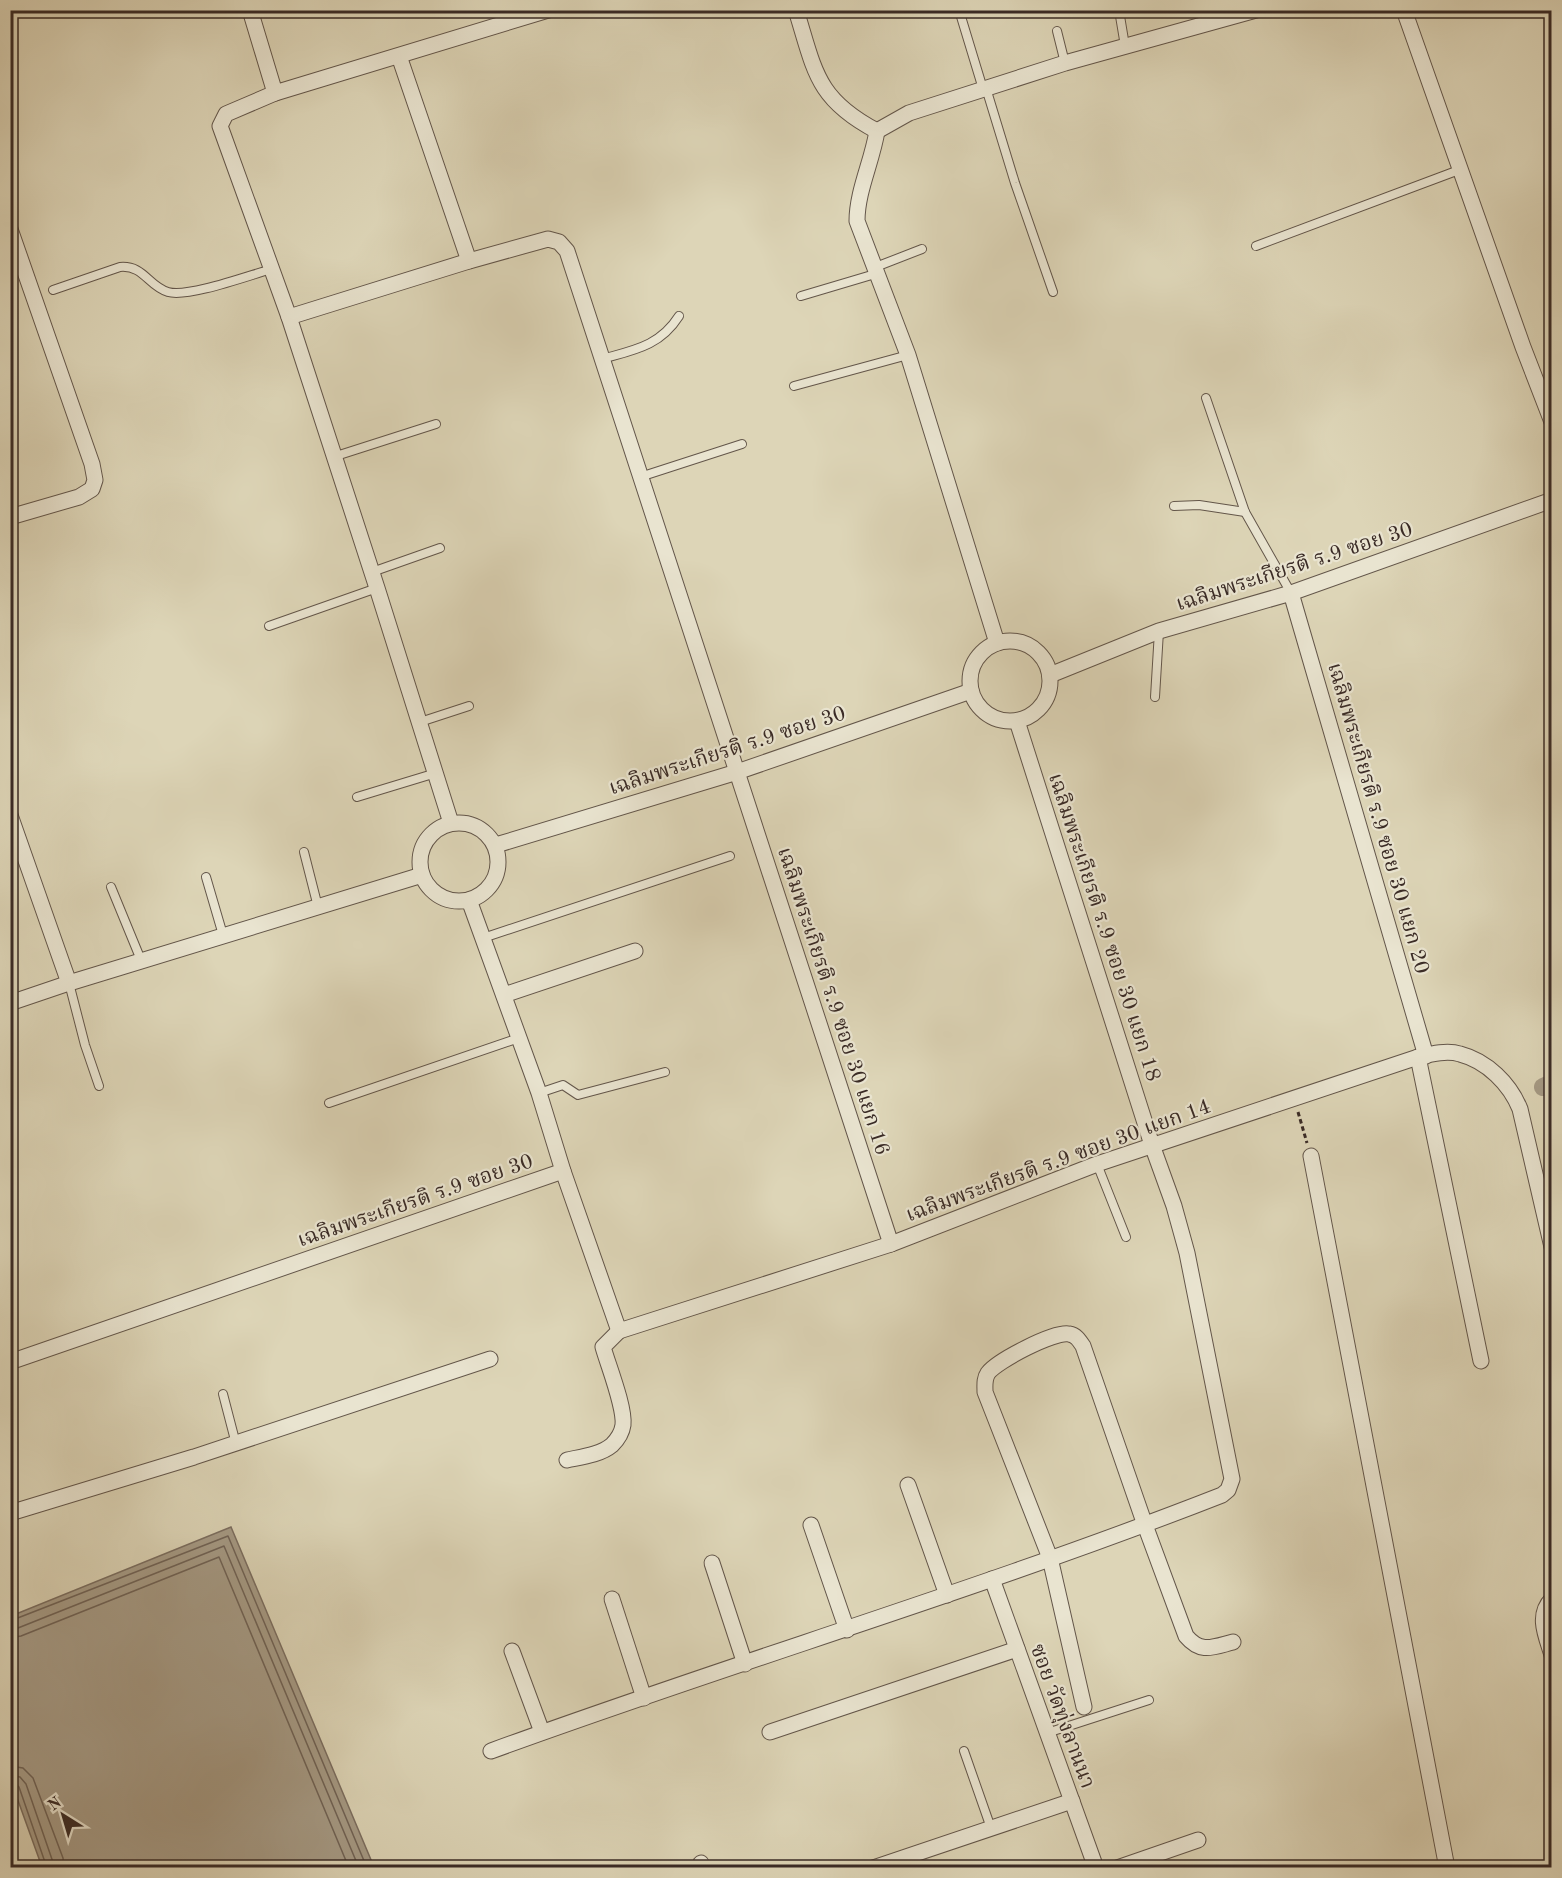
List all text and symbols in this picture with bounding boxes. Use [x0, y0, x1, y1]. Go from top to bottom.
street label: เฉลิมพระเกียรติ ร.9 ซอย 30 [1173, 516, 1415, 616]
street label: เฉลิมพระเกียรติ ร.9 ซอย 30 แยก 20 [1323, 660, 1435, 976]
street label: เฉลิมพระเกียรติ ร.9 ซอย 30 [606, 700, 848, 800]
street label: เฉลิมพระเกียรติ ร.9 ซอย 30 แยก 18 [1044, 770, 1166, 1084]
street label: เฉลิมพระเกียรติ ร.9 ซอย 30 แยก 16 [773, 844, 895, 1158]
street label: เฉลิมพระเกียรติ ร.9 ซอย 30 แยก 14 [902, 1094, 1214, 1226]
street label: เฉลิมพระเกียรติ ร.9 ซอย 30 [294, 1148, 536, 1252]
street label: ซอย วัดทุ่งลานนา [1024, 1640, 1100, 1792]
north arrow [33, 1785, 93, 1845]
text: N [45, 1794, 65, 1815]

